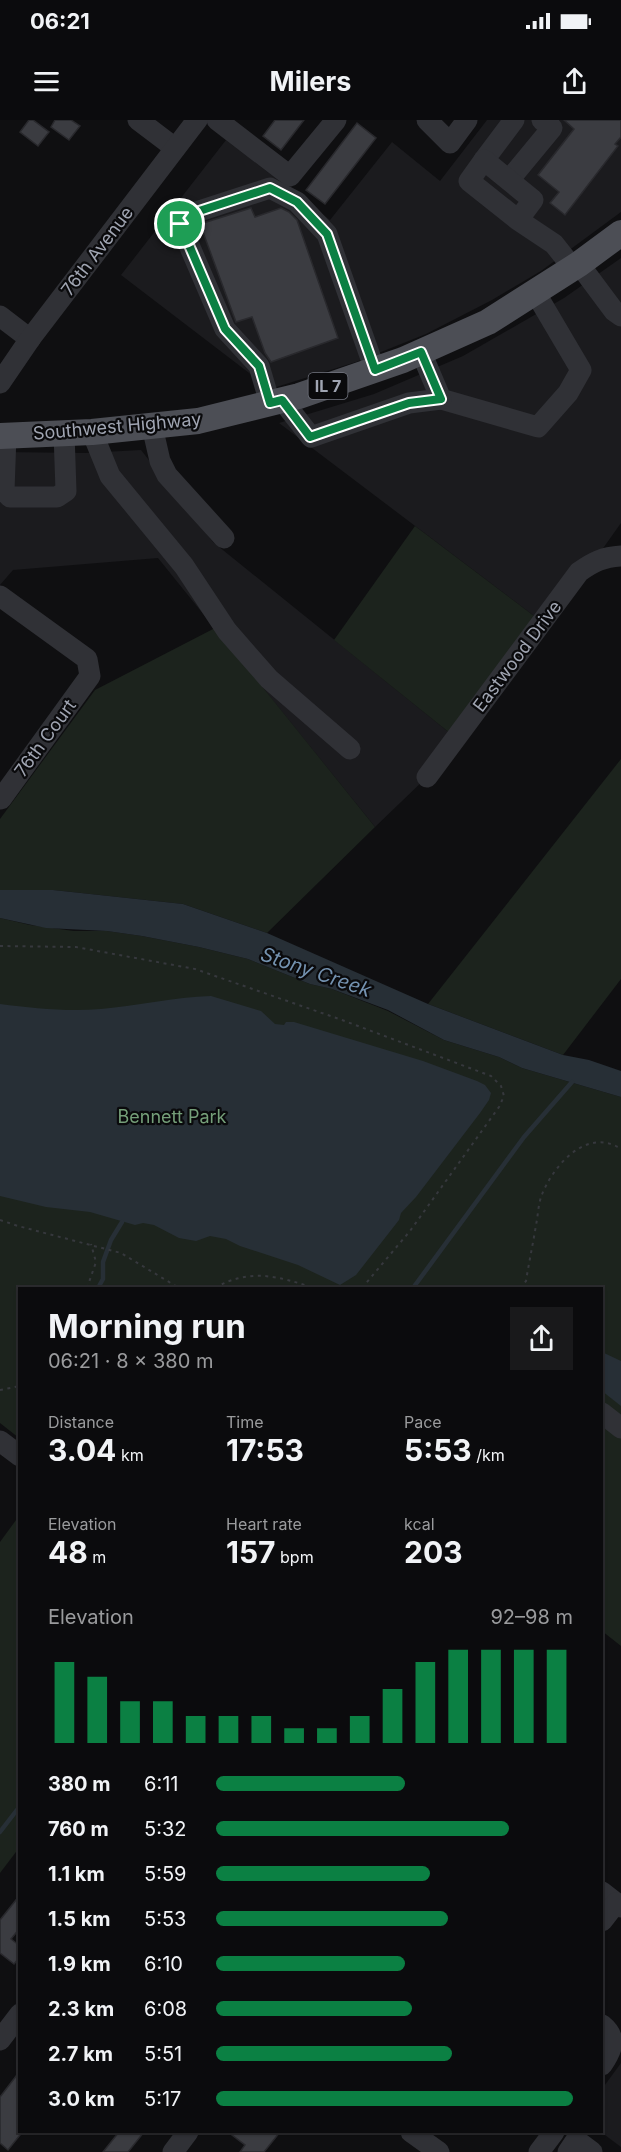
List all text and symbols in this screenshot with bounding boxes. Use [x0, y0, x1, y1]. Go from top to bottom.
text: 06:21 [30, 8, 90, 34]
icon: menu [30, 65, 63, 98]
text: Milers [270, 65, 352, 98]
icon: share [558, 65, 591, 98]
pin [154, 198, 205, 249]
street label: 76th Avenue [57, 202, 137, 300]
icon: arrive [163, 207, 196, 240]
road number: IL 7 [308, 373, 348, 399]
street label: Southwest Highway [32, 408, 202, 444]
street label: Eastwood Drive [468, 596, 566, 716]
street label: 76th Court [10, 695, 80, 781]
water label: Stony Creek [258, 942, 375, 1002]
park label: Bennett Park [118, 1106, 227, 1127]
text: Morning run [48, 1306, 246, 1346]
button: share [510, 1307, 573, 1370]
text: 06:21 · 8 × 380 m [48, 1349, 213, 1373]
text: Distance [48, 1412, 114, 1432]
text: Time [226, 1412, 264, 1432]
text: Pace [404, 1412, 442, 1432]
text: 3.04 [48, 1432, 116, 1468]
text: 17:53 [226, 1432, 304, 1468]
text: 5:53 [404, 1432, 472, 1468]
text: km [116, 1445, 144, 1465]
text: /km [472, 1445, 505, 1465]
text: Elevation [48, 1514, 117, 1534]
text: Heart rate [226, 1514, 302, 1534]
text: kcal [404, 1514, 435, 1534]
text: 48 [48, 1534, 88, 1570]
text: 157 [226, 1534, 276, 1570]
text: 203 [404, 1534, 463, 1570]
text: m [88, 1547, 106, 1567]
text: bpm [276, 1547, 314, 1567]
text: Elevation [48, 1605, 134, 1629]
text: 92–98 m [490, 1605, 573, 1629]
text: 380 m [48, 1772, 110, 1796]
text: 6:11 [144, 1772, 178, 1796]
text: 760 m [48, 1817, 109, 1841]
text: 5:32 [144, 1817, 186, 1841]
text: 1.1 km [48, 1862, 105, 1886]
text: 5:59 [144, 1862, 186, 1886]
text: 1.5 km [48, 1907, 111, 1931]
text: 5:53 [144, 1907, 186, 1931]
text: 1.9 km [48, 1952, 111, 1976]
text: 6:10 [144, 1952, 183, 1976]
text: 2.3 km [48, 1997, 114, 2021]
text: 6:08 [144, 1997, 187, 2021]
text: 2.7 km [48, 2042, 113, 2066]
text: 5:51 [144, 2042, 182, 2066]
text: 3.0 km [48, 2087, 115, 2111]
text: 5:17 [144, 2087, 181, 2111]

